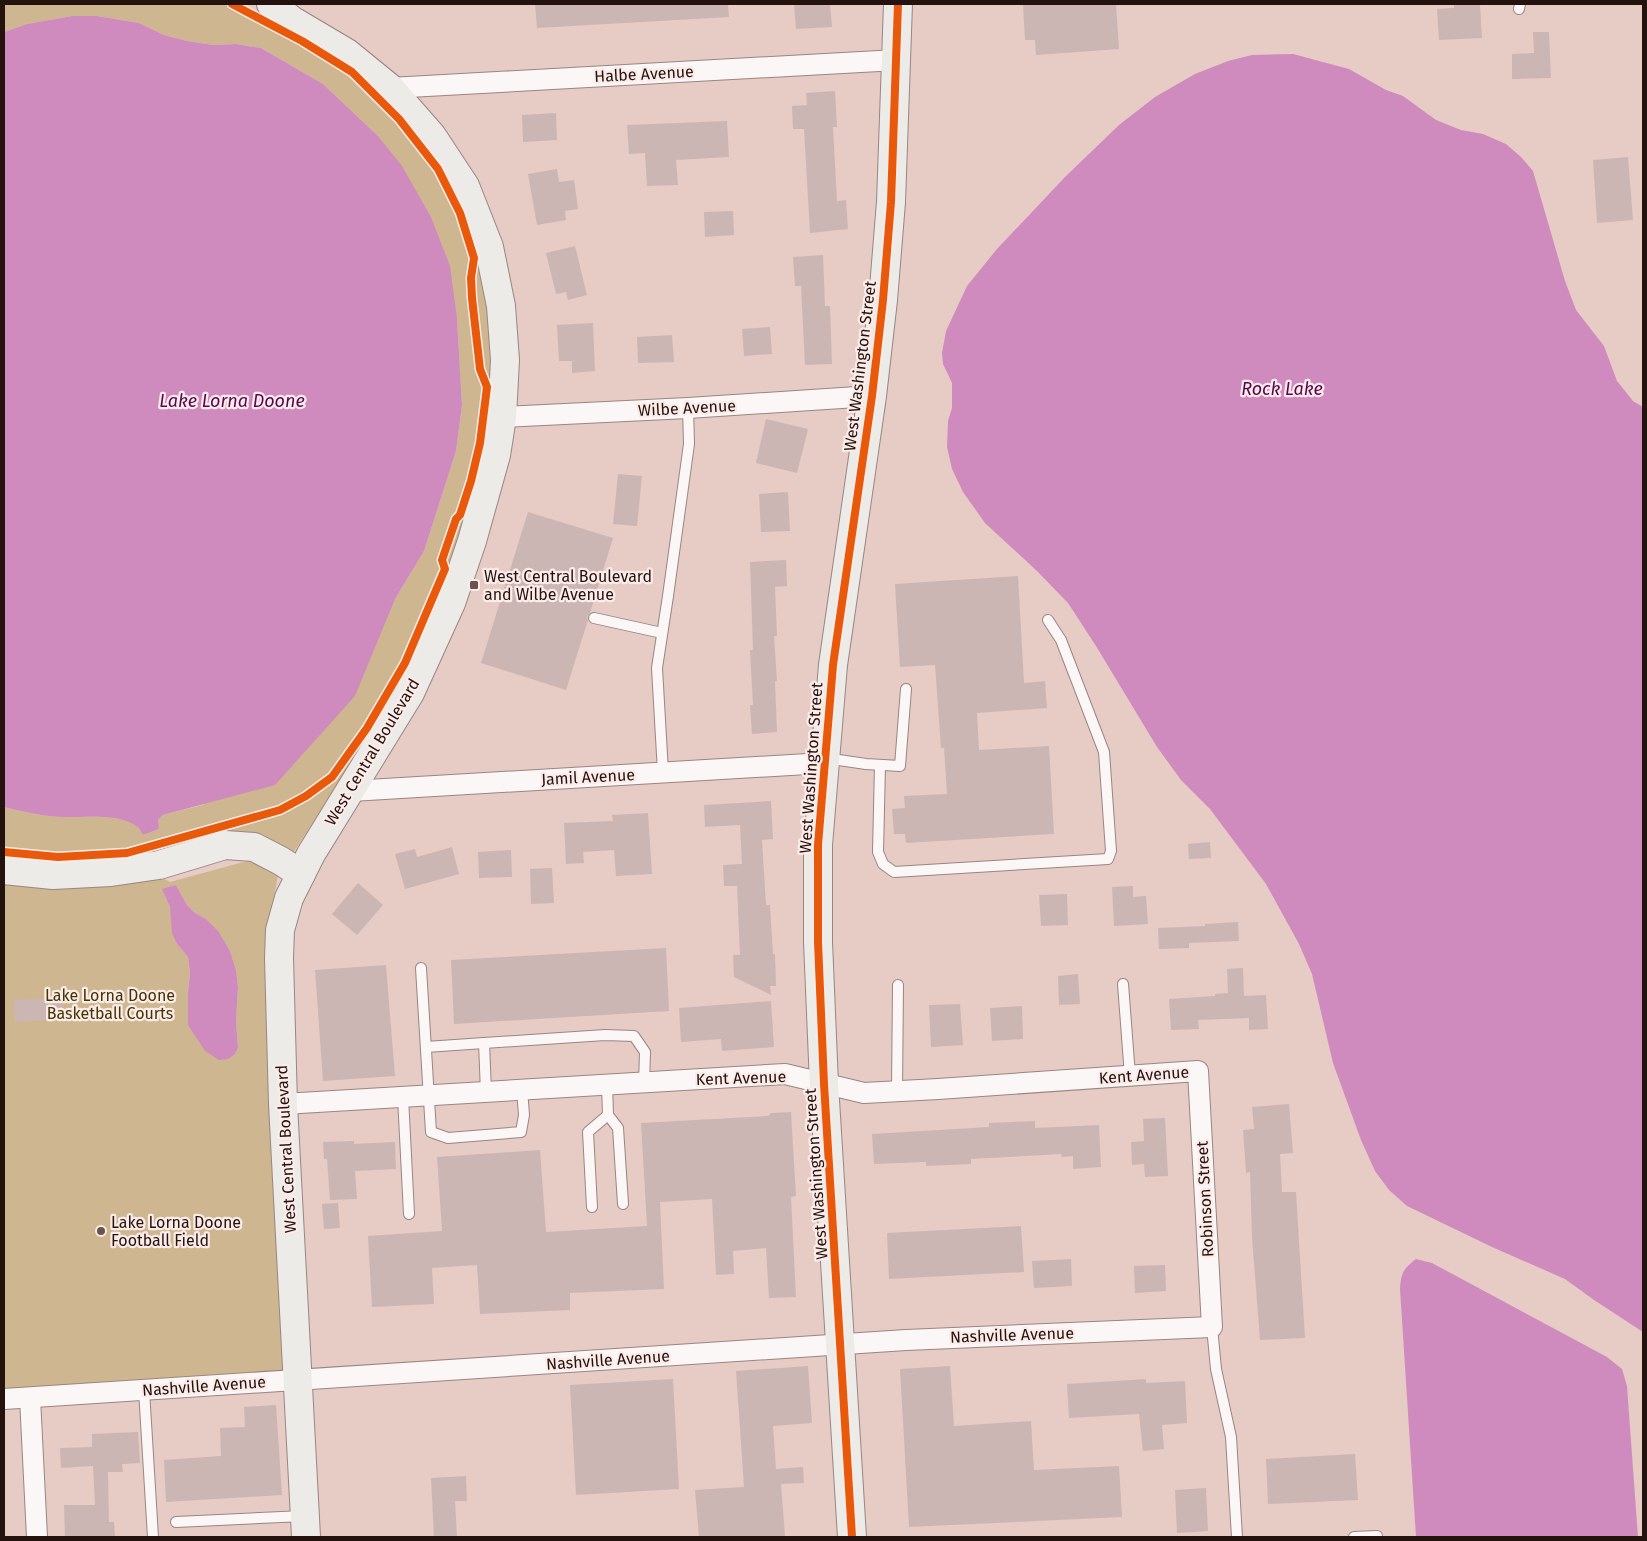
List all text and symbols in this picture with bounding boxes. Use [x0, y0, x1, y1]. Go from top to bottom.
street label: Halbe Avenue [594, 62, 694, 86]
street label: West Washington Street [840, 280, 880, 452]
water label: Rock Lake [1241, 378, 1323, 400]
water label: Lake Lorna Doone [159, 390, 305, 412]
street label: Wilbe Avenue [638, 396, 736, 420]
place label: West Central Boulevard and Wilbe Avenue [484, 567, 652, 604]
marker: West Central Boulevard and Wilbe Avenue [468, 579, 480, 591]
street label: West Central Boulevard [321, 675, 423, 829]
street label: West Washington Street [796, 682, 826, 854]
street label: Jamil Avenue [541, 765, 635, 789]
park label: Lake Lorna Doone Basketball Courts [45, 986, 175, 1023]
street label: Kent Avenue [1098, 1062, 1190, 1088]
street label: West Central Boulevard [272, 1065, 300, 1233]
street label: Kent Avenue [695, 1067, 787, 1089]
street label: West Washington Street [801, 1088, 831, 1260]
street label: Robinson Street [1192, 1140, 1218, 1257]
place label: Lake Lorna Doone Football Field [111, 1213, 241, 1250]
marker: Lake Lorna Doone Football Field [95, 1225, 107, 1237]
street label: Nashville Avenue [950, 1323, 1074, 1347]
street label: Nashville Avenue [546, 1346, 670, 1374]
street label: Nashville Avenue [142, 1372, 266, 1400]

